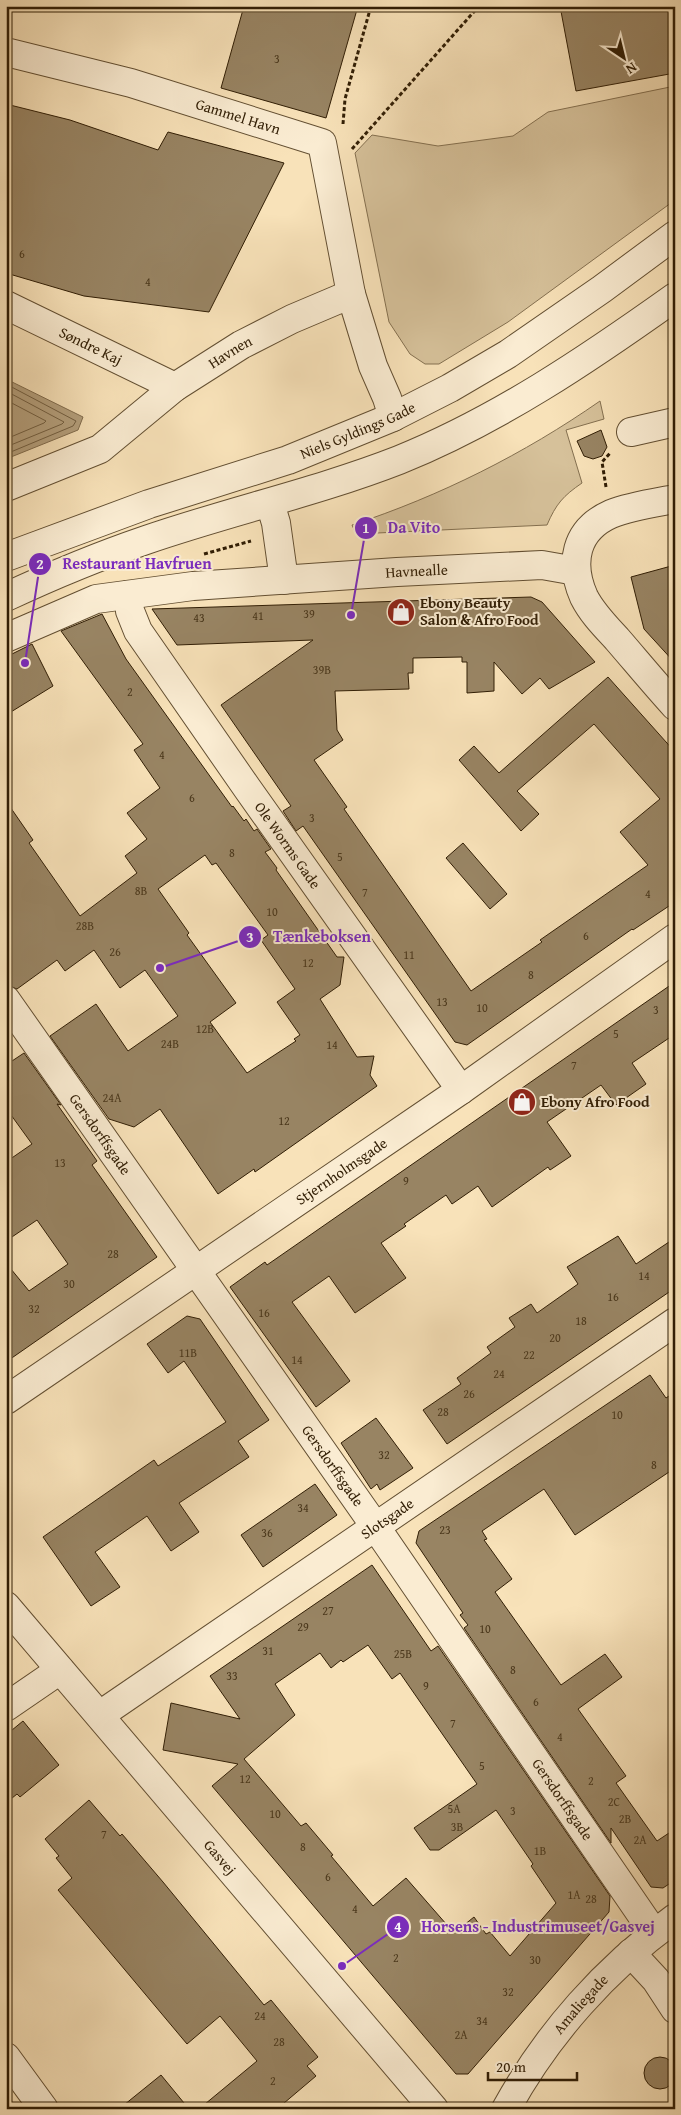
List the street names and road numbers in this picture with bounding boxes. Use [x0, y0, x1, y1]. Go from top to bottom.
street label: Gammel Havn [193, 93, 284, 139]
street label: Søndre Kaj [56, 321, 126, 370]
street label: Havnen [204, 330, 256, 373]
street label: Niels Gyldings Gade [297, 396, 419, 464]
street label: Havnealle [385, 559, 448, 583]
street label: Ole Worms Gade [250, 797, 326, 893]
street label: Gersdorffsgade [65, 1089, 137, 1179]
street label: Stjernholmsgade [291, 1132, 391, 1210]
street label: Gersdorffsgade [297, 1421, 369, 1510]
street label: Slotsgade [356, 1493, 418, 1544]
street label: Gersdorffsgade [527, 1754, 598, 1844]
street label: Gasvej [199, 1835, 241, 1879]
street label: Amaliegade [548, 1969, 613, 2038]

